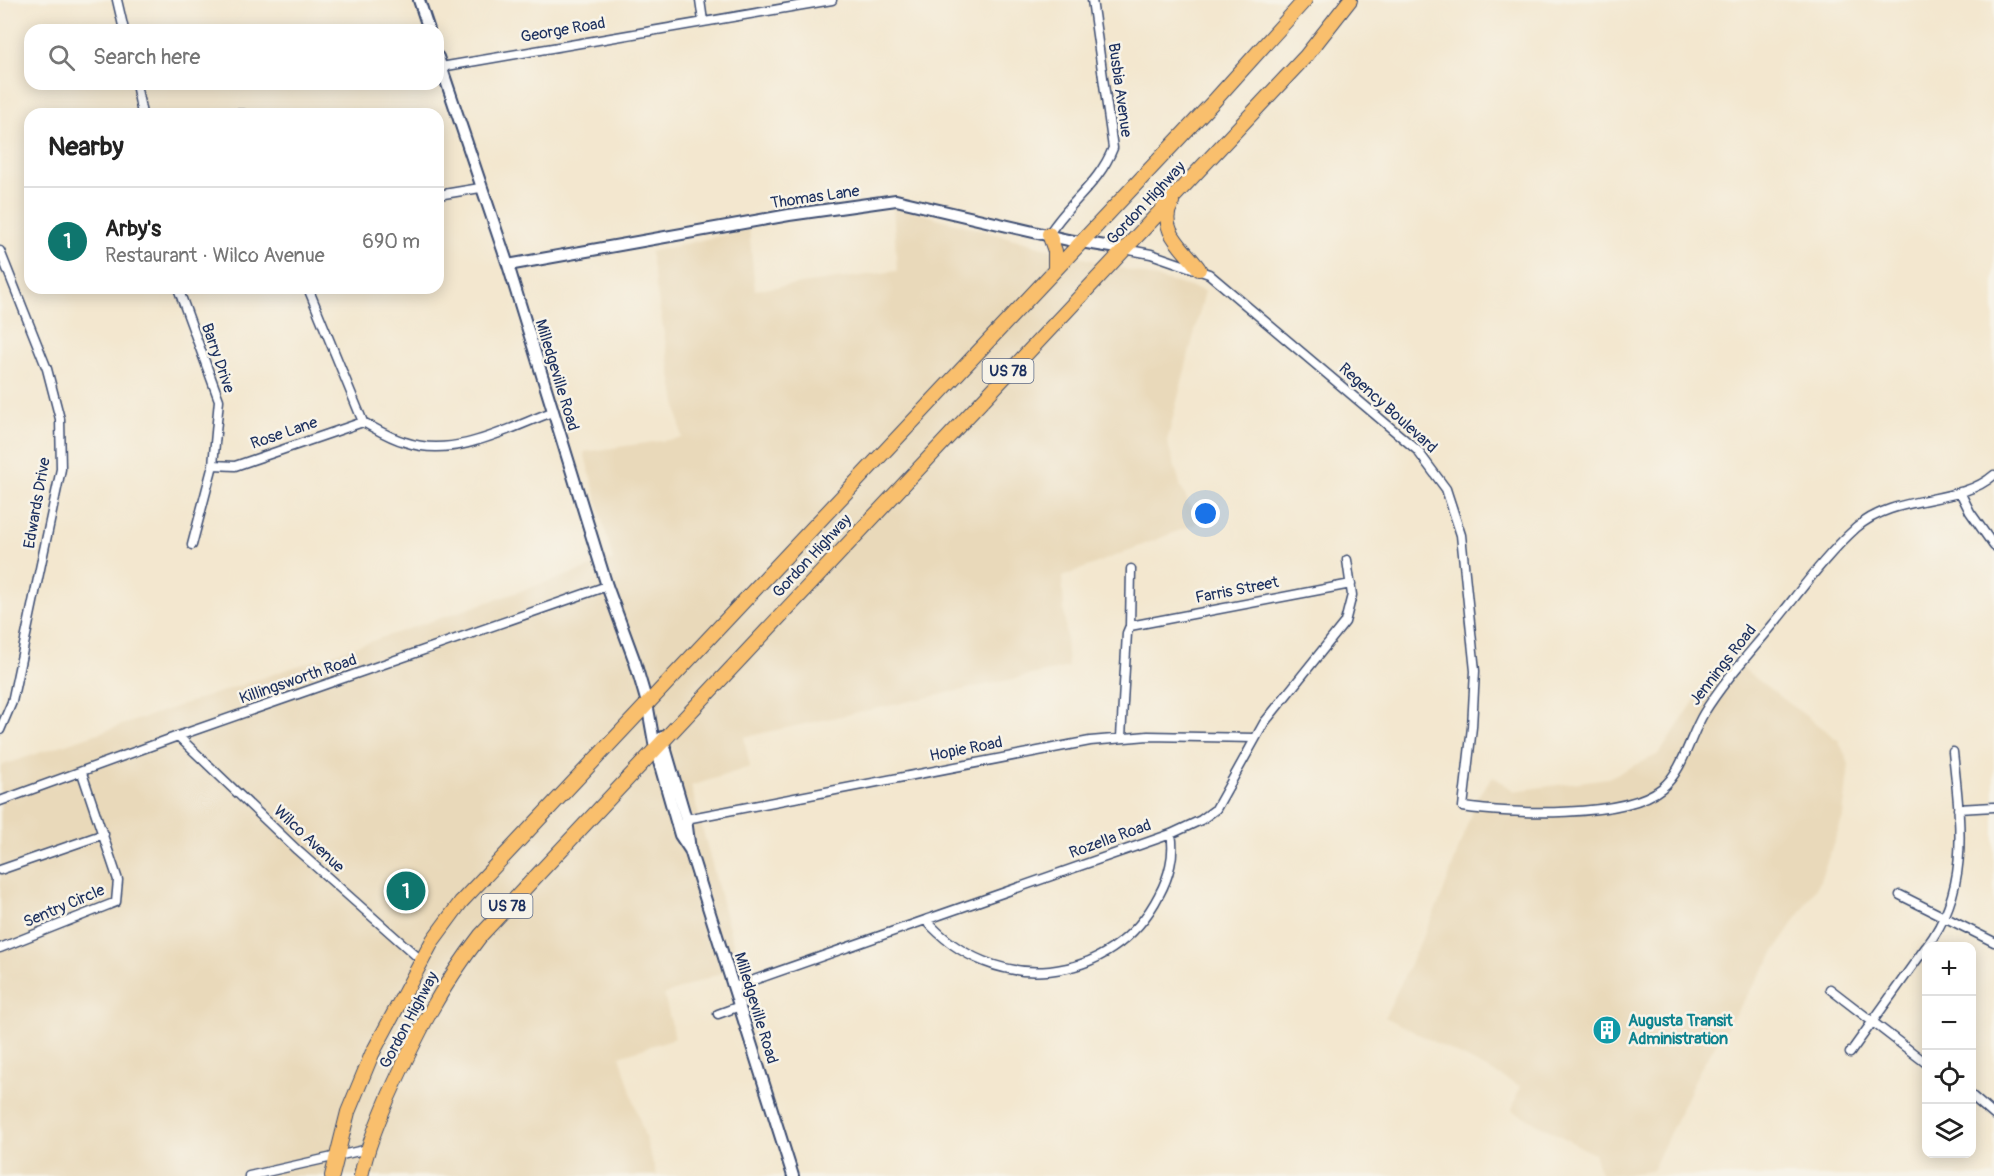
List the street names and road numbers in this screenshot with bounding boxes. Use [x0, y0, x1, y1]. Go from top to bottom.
street label: George Road [519, 13, 607, 47]
street label: Busbia Avenue [1103, 42, 1137, 139]
street label: Gordon Highway [1102, 157, 1190, 249]
street label: Thomas Lane [769, 181, 861, 213]
street label: Milledgeville Road [531, 317, 583, 433]
street label: Barry Drive [197, 321, 239, 396]
road number: US 78 [982, 359, 1034, 383]
street label: Regency Boulevard [1335, 359, 1441, 457]
street label: Rose Lane [248, 412, 320, 454]
street label: Edwards Drive [19, 456, 55, 550]
street label: Gordon Highway [768, 510, 856, 602]
street label: Farris Street [1194, 572, 1281, 608]
street label: Jennings Road [1685, 621, 1761, 709]
street label: Killingsworth Road [237, 650, 359, 708]
street label: Hopie Road [928, 732, 1004, 766]
street label: Wilco Avenue [269, 801, 349, 877]
street label: Rozella Road [1066, 815, 1154, 863]
street label: Sentry Circle [20, 880, 108, 932]
road number: US 78 [482, 894, 532, 918]
street label: Milledgeville Road [730, 950, 782, 1066]
street label: Gordon Highway [375, 968, 443, 1072]

